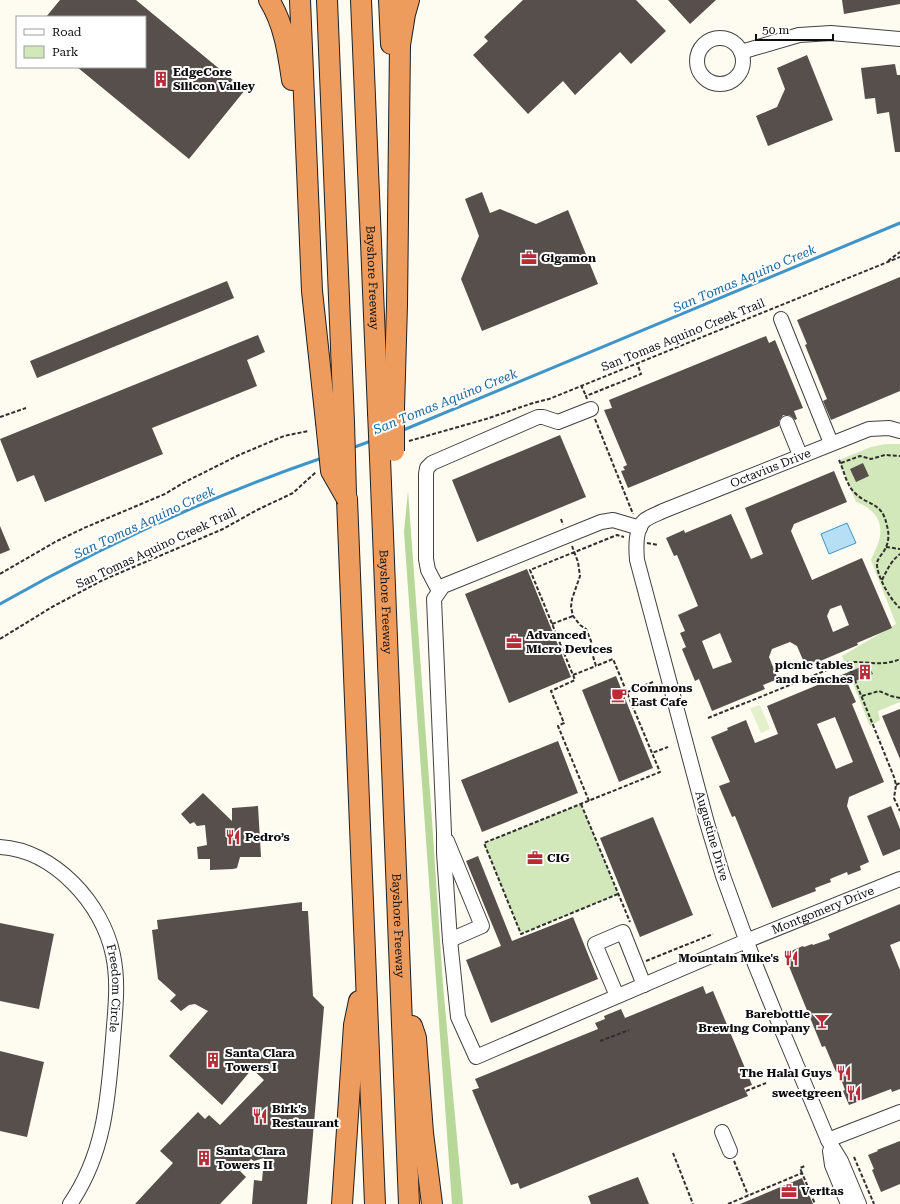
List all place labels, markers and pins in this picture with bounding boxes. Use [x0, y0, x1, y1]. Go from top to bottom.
place label: EdgeCore Silicon Valley [173, 65, 256, 93]
building icon: EdgeCore Silicon Valley [152, 70, 170, 88]
office icon: Gigamon [520, 249, 538, 267]
place label: Gigamon [541, 251, 596, 265]
place label: Advanced Micro Devices [526, 628, 612, 656]
office icon: Advanced Micro Devices [505, 633, 523, 651]
place label: picnic tables and benches [775, 658, 853, 686]
building icon: picnic tables and benches [856, 663, 874, 681]
place label: Commons East Cafe [631, 681, 692, 709]
cafe icon: Commons East Cafe [610, 686, 628, 704]
restaurant icon: Pedro’s [224, 828, 242, 846]
place label: Pedro’s [245, 830, 290, 844]
office icon: CIG [526, 849, 544, 867]
place label: CIG [547, 851, 570, 865]
restaurant icon: Mountain Mike's [782, 949, 800, 967]
place label: Mountain Mike's [678, 951, 779, 965]
place label: Barebottle Brewing Company [698, 1007, 811, 1035]
bar icon: Barebottle Brewing Company [813, 1012, 831, 1030]
place label: Santa Clara Towers I [225, 1046, 295, 1074]
building icon: Santa Clara Towers I [204, 1051, 222, 1069]
restaurant icon: The Halal Guys [835, 1064, 853, 1082]
place label: The Halal Guys [740, 1066, 832, 1080]
restaurant icon: sweetgreen [845, 1084, 863, 1102]
place label: sweetgreen [772, 1086, 842, 1100]
place label: Birk's Restaurant [272, 1102, 339, 1130]
restaurant icon: Birk's Restaurant [251, 1107, 269, 1125]
place label: Santa Clara Towers II [216, 1144, 286, 1172]
building icon: Santa Clara Towers II [195, 1149, 213, 1167]
office icon: Veritas [780, 1182, 798, 1200]
place label: Veritas [801, 1184, 844, 1198]

